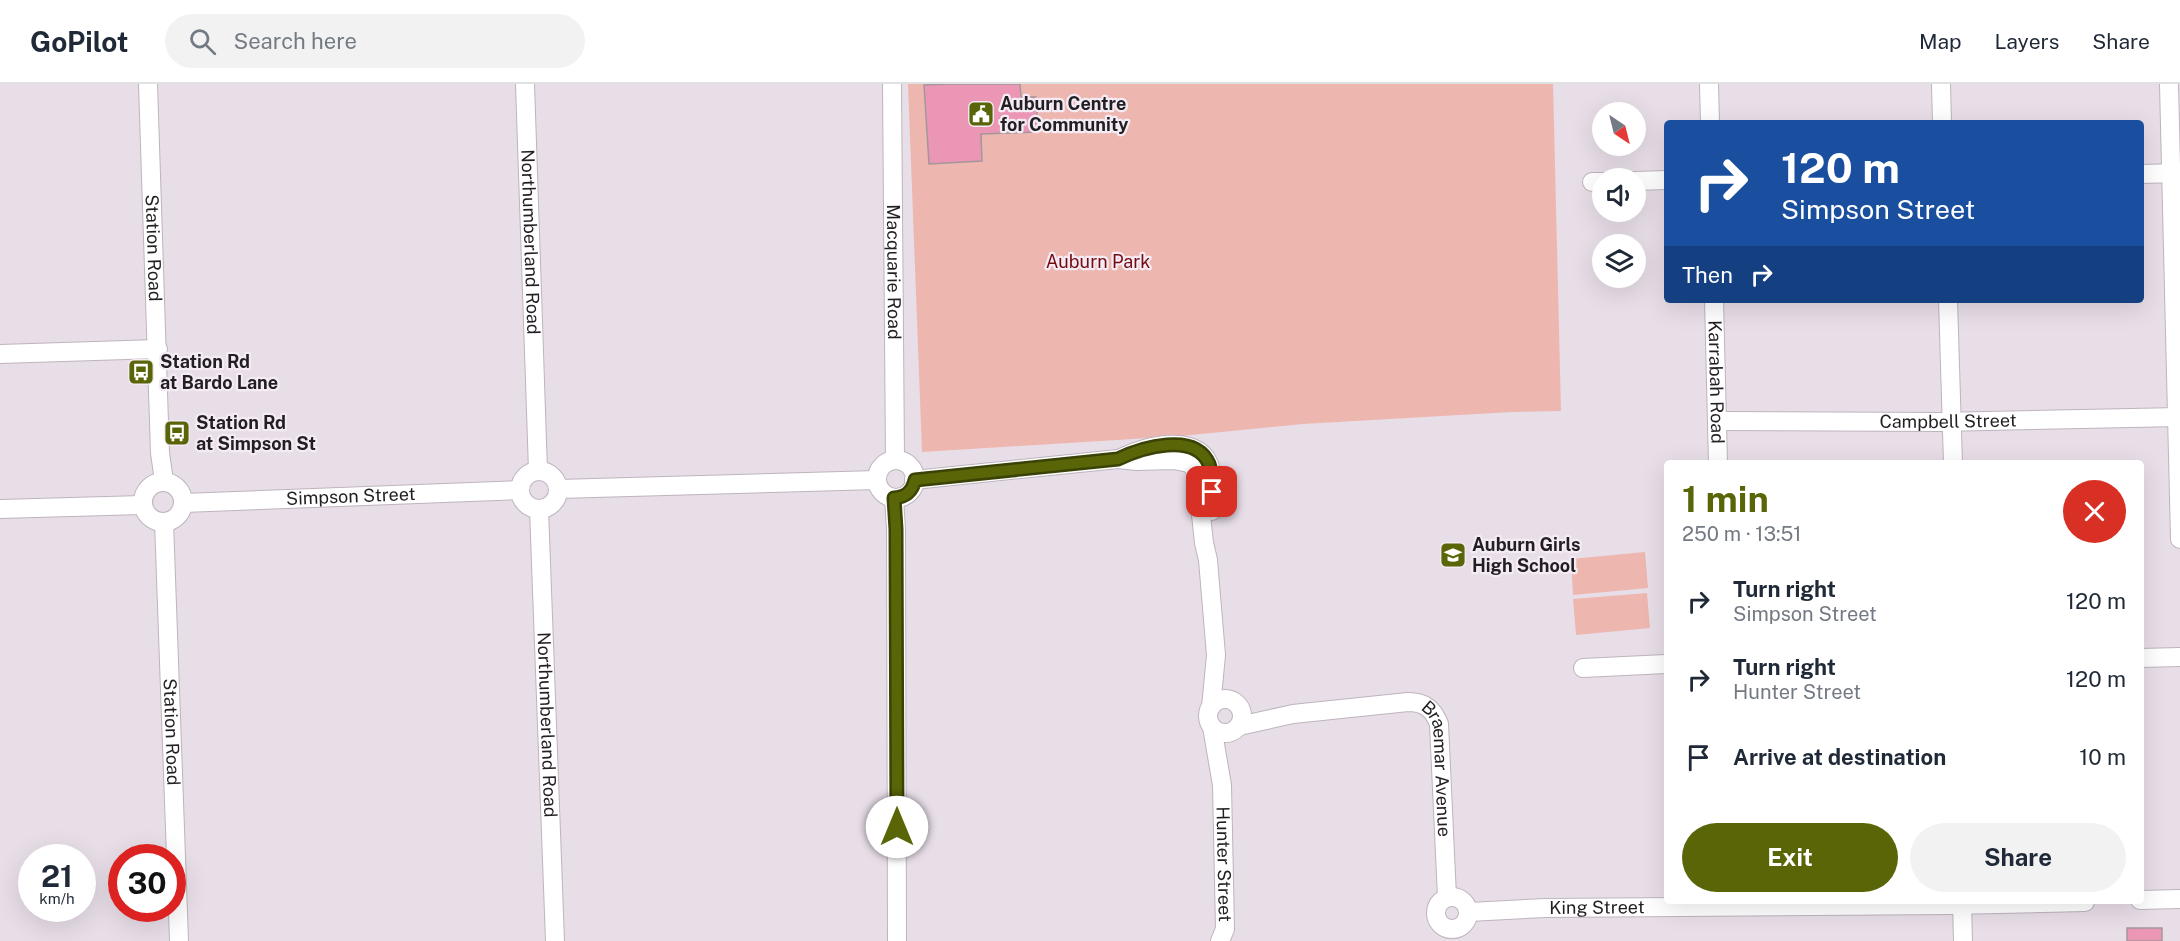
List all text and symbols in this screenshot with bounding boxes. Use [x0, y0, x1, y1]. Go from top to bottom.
search box [165, 14, 585, 68]
text: GoPilot [30, 25, 129, 58]
icon: search [186, 25, 219, 58]
text: Search here [234, 28, 357, 54]
text: Map [1919, 29, 1962, 54]
text: Layers [1995, 29, 2059, 54]
text: Share [2092, 29, 2150, 54]
place label: Auburn Centre for Community [1000, 93, 1128, 135]
public building icon: Auburn Centre for Community [966, 99, 996, 129]
north arrow [1592, 102, 1646, 156]
map controls [1592, 102, 1646, 288]
text: 120 m [1781, 143, 1900, 192]
icon: right [1682, 144, 1760, 222]
street label: Northumberland Road [517, 149, 544, 335]
button: sound [1592, 168, 1646, 222]
text: Simpson Street [1781, 193, 1975, 225]
street label: Station Road [142, 194, 166, 302]
street label: Macquarie Road [883, 204, 905, 340]
button: layers [1592, 234, 1646, 288]
park label: Auburn Park [1046, 251, 1150, 272]
icon: right [1745, 258, 1778, 291]
text: Then [1682, 262, 1733, 288]
street label: Karrabah Road [1704, 320, 1729, 444]
place label: Station Rd at Bardo Lane [160, 351, 278, 393]
bus stop icon: Station Rd at Bardo Lane [126, 357, 156, 387]
street label: Campbell Street [1879, 409, 2017, 432]
place label: Station Rd at Simpson St [196, 412, 316, 454]
bus stop icon: Station Rd at Simpson St [162, 418, 192, 448]
pin [1186, 466, 1237, 517]
icon: arrive [1195, 475, 1228, 508]
text: 1 min [1682, 478, 1769, 520]
button: close [2063, 480, 2126, 543]
street label: Simpson Street [286, 483, 416, 509]
text: 250 m · 13:51 [1682, 522, 1802, 546]
place label: Auburn Girls High School [1472, 534, 1581, 576]
school or university icon: Auburn Girls High School [1438, 540, 1468, 570]
text: Turn right [1733, 576, 1836, 602]
icon: right [1682, 585, 1715, 618]
text: 120 m [2066, 588, 2126, 614]
text: Simpson Street [1733, 602, 1877, 626]
street label: Northumberland Road [534, 632, 561, 818]
text: Turn right [1733, 654, 1836, 680]
icon: right [1682, 663, 1715, 696]
text: 120 m [2066, 666, 2126, 692]
street label: Station Road [160, 678, 184, 786]
text: Hunter Street [1733, 680, 1861, 704]
street label: Braemar Avenue [1418, 696, 1455, 837]
icon: arrive [1682, 741, 1715, 774]
text: Arrive at destination [1733, 744, 1946, 770]
text: 10 m [2079, 744, 2126, 770]
position arrow [865, 795, 929, 859]
street label: Hunter Street [1212, 806, 1236, 922]
button: Exit [1682, 823, 1898, 892]
button: Share [1910, 823, 2126, 892]
speed limit sign: 30 [108, 844, 186, 922]
text: 21 [41, 858, 73, 894]
text: km/h [39, 890, 75, 907]
street label: King Street [1549, 896, 1645, 918]

